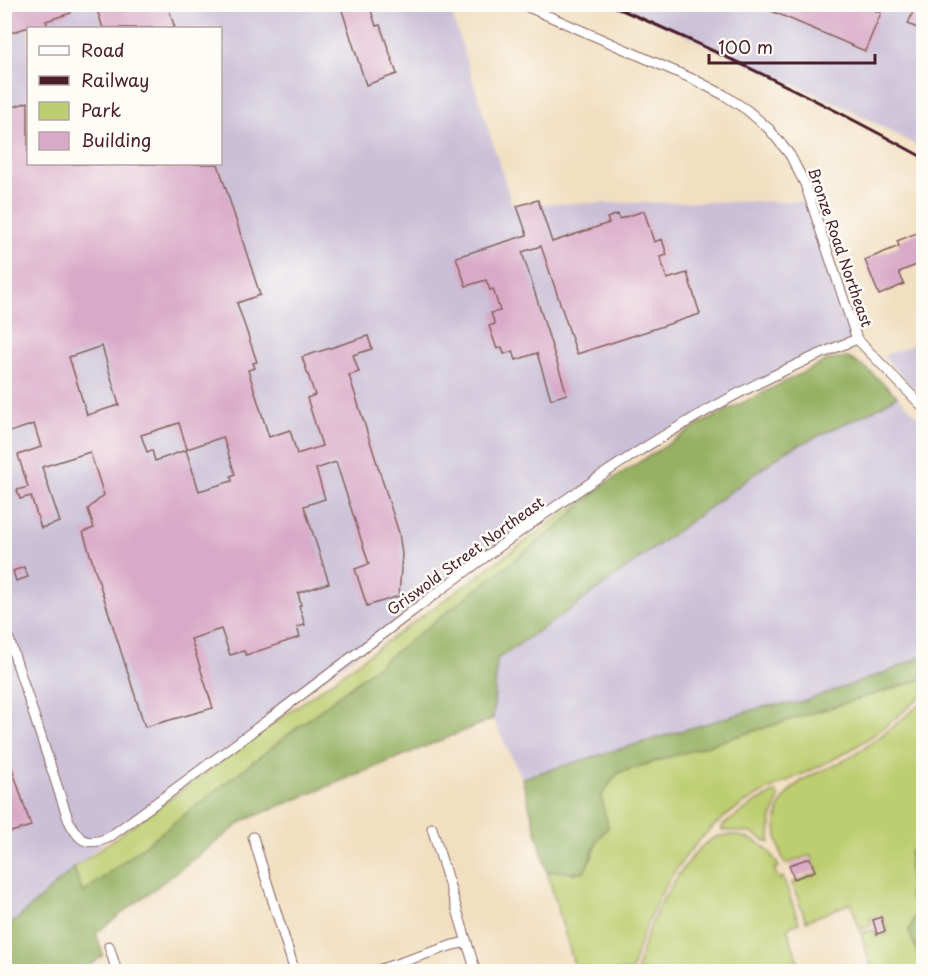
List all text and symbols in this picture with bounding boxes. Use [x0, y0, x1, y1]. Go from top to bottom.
legend [27, 27, 222, 165]
scale bar [709, 27, 876, 65]
text: 100 m [718, 33, 773, 60]
text: Road [81, 36, 125, 63]
text: Railway [81, 66, 149, 93]
text: Park [81, 96, 121, 123]
text: Building [81, 126, 151, 153]
street label: Bronze Road Northeast [803, 164, 879, 330]
street label: Griswold Street Northeast [382, 490, 548, 620]

